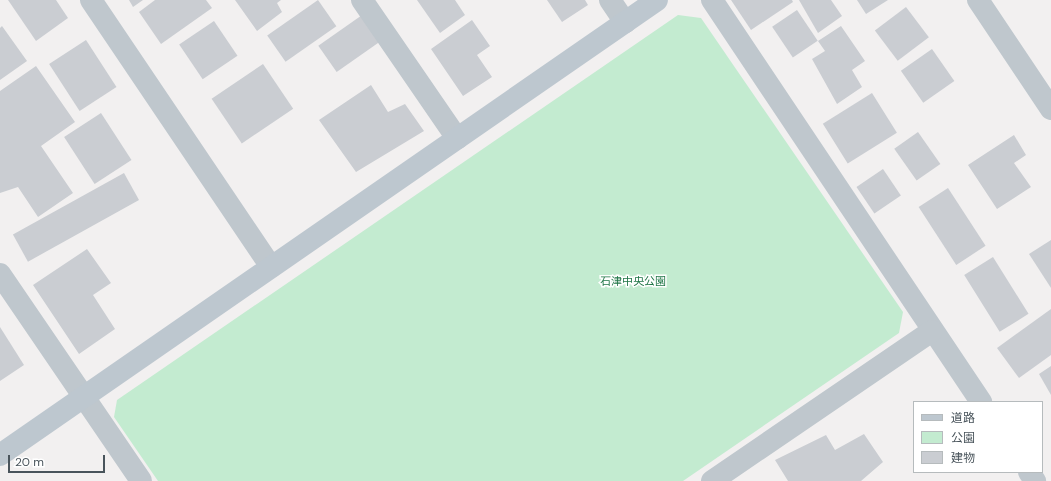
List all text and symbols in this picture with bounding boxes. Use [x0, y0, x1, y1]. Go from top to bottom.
park label: 石津中央公園 [600, 274, 666, 288]
legend [913, 401, 1043, 473]
text: 道路 [951, 410, 975, 426]
text: 公園 [951, 430, 975, 446]
scale bar [10, 447, 107, 473]
text: 建物 [951, 450, 975, 466]
text: 20 m [15, 454, 44, 470]

